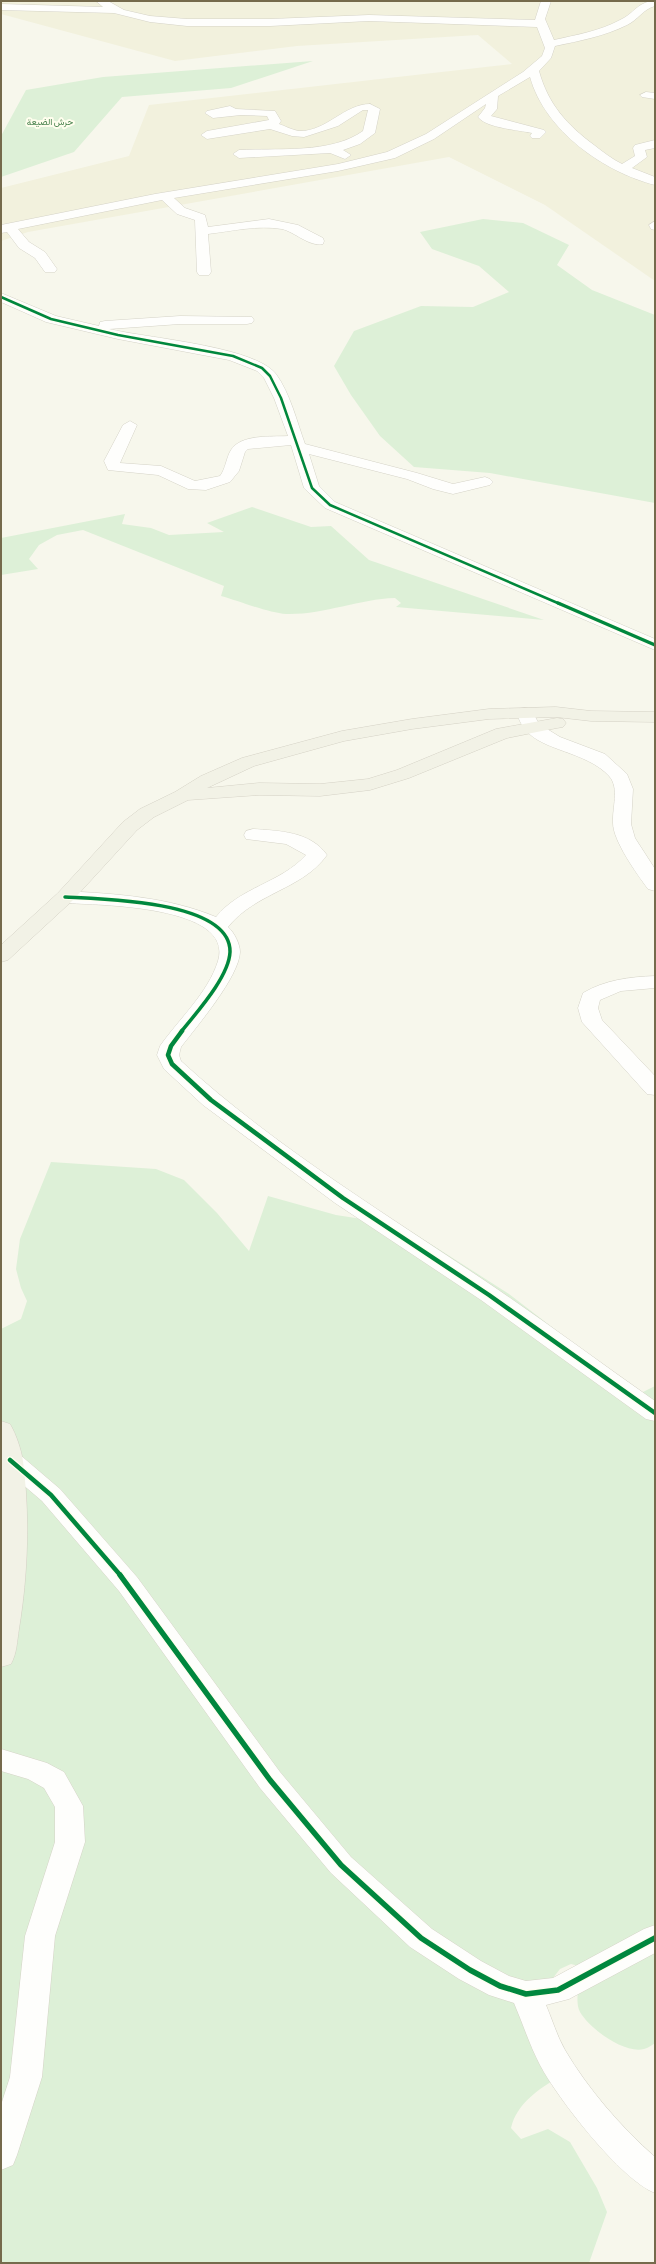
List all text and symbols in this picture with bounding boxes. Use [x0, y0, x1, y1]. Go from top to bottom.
park label: حرش الضيعة [27, 117, 73, 128]

